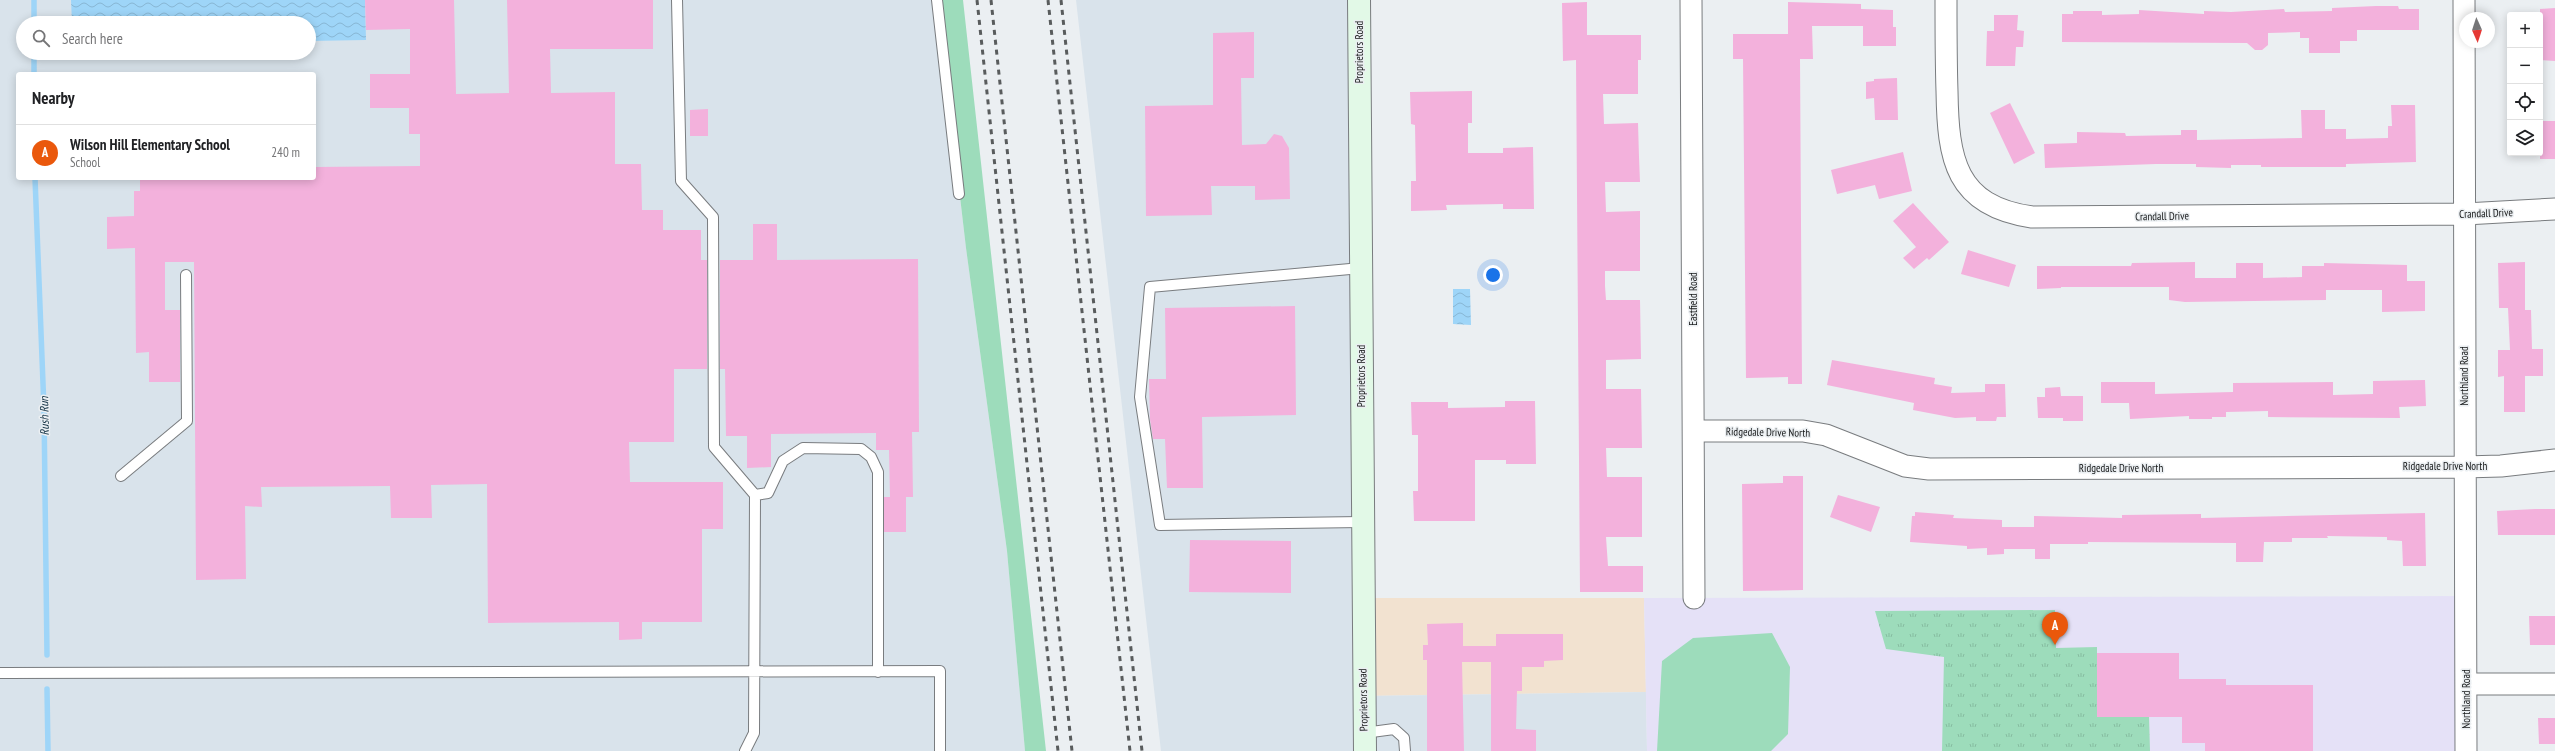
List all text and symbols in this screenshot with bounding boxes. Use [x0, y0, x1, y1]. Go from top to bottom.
north arrow [2459, 12, 2495, 48]
map controls [2507, 12, 2543, 156]
button: + [2507, 12, 2543, 48]
search box [16, 16, 316, 60]
street label: Proprietors Road [1352, 20, 1366, 83]
icon: search [30, 27, 52, 49]
text: Search here [62, 29, 123, 48]
button: − [2507, 48, 2543, 84]
button: locate [2507, 84, 2543, 120]
text: Nearby [32, 87, 75, 109]
button: layers [2507, 120, 2543, 156]
text: Wilson Hill Elementary School [70, 135, 230, 154]
text: A [42, 144, 48, 161]
text: 240 m [271, 144, 300, 161]
text: School [70, 154, 100, 171]
street label: Crandall Drive [2459, 205, 2514, 221]
street label: Crandall Drive [2135, 209, 2189, 223]
your location [1483, 265, 1503, 285]
street label: Eastfield Road [1686, 272, 1700, 326]
street label: Proprietors Road [1354, 344, 1368, 407]
street label: Northland Road [2457, 346, 2471, 406]
water label: Rush Run [36, 396, 52, 436]
street label: Ridgedale Drive North [1726, 424, 1810, 440]
street label: Ridgedale Drive North [2403, 459, 2487, 473]
street label: Ridgedale Drive North [2079, 461, 2163, 475]
pin: A [2042, 612, 2068, 645]
street label: Proprietors Road [1355, 668, 1371, 731]
street label: Northland Road [2459, 669, 2473, 729]

